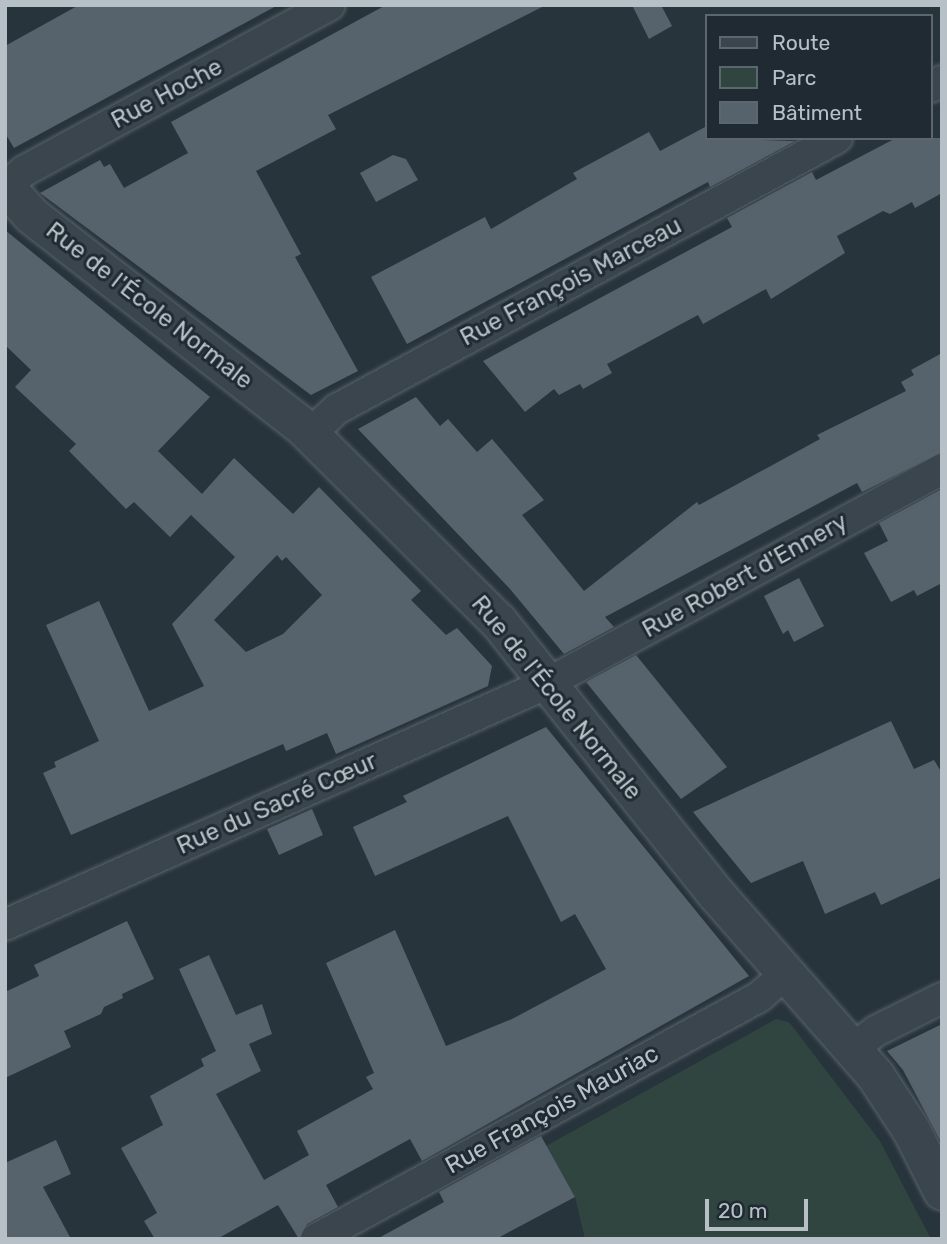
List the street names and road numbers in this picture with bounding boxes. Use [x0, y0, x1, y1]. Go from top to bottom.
street label: Rue Hoche [107, 53, 227, 135]
street label: Rue François Marceau [455, 211, 687, 353]
street label: Rue de l'École Normale [40, 216, 258, 396]
street label: Rue Robert d'Ennery [637, 508, 853, 644]
street label: Rue de l'École Normale [465, 590, 647, 806]
street label: Rue du Sacré Cœur [173, 747, 381, 861]
street label: Rue François Mauriac [440, 1039, 664, 1181]

